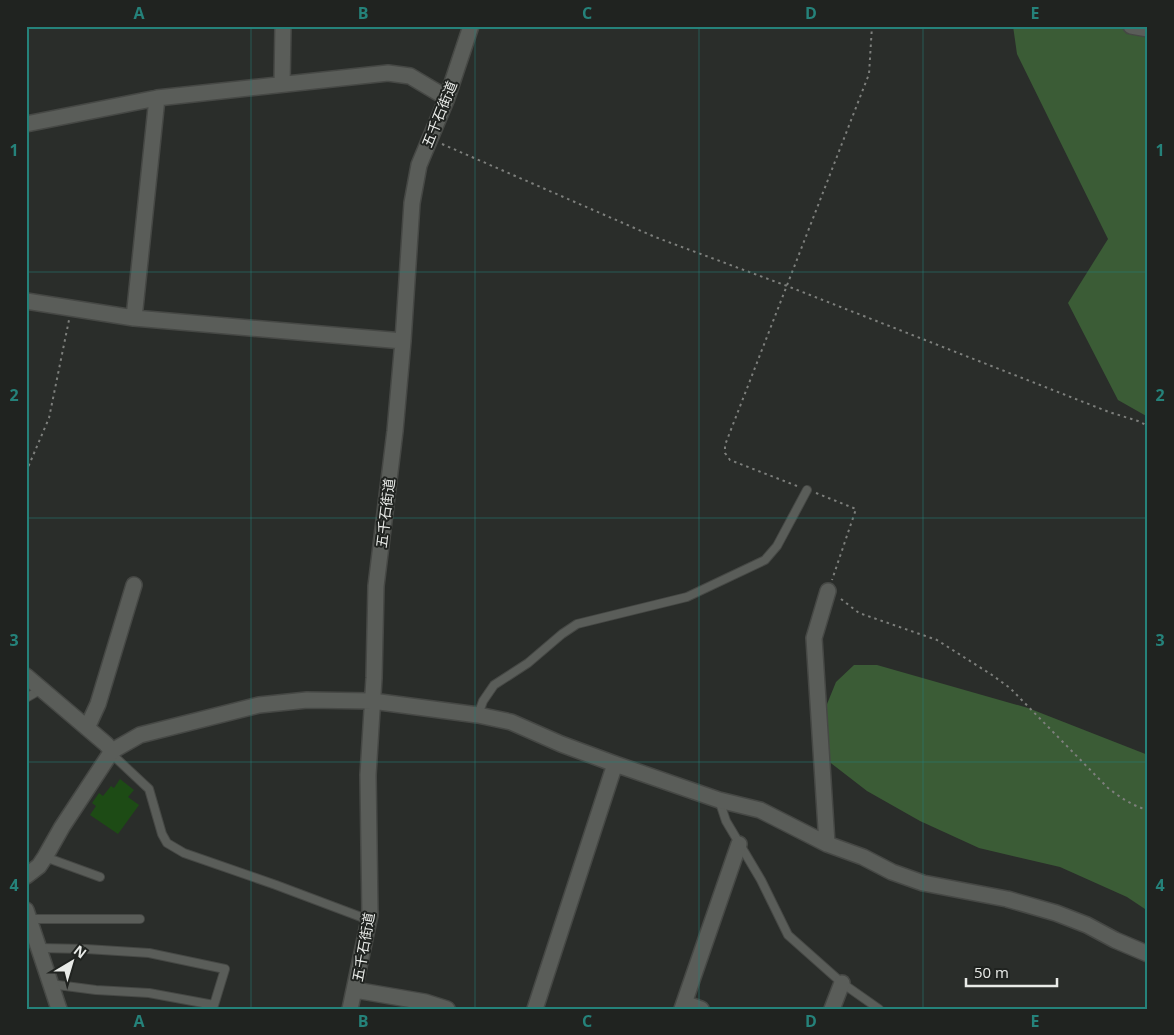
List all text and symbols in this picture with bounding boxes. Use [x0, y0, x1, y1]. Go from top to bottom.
text: A [133, 2, 145, 24]
text: B [358, 2, 368, 24]
text: C [582, 2, 592, 24]
text: D [805, 2, 817, 24]
text: E [1031, 2, 1040, 24]
street label: 五千石街道 [417, 78, 461, 150]
text: 1 [9, 139, 19, 161]
text: 1 [1155, 139, 1165, 161]
text: 2 [9, 384, 19, 406]
text: 2 [1155, 384, 1165, 406]
street label: 五千石街道 [371, 477, 399, 549]
text: 3 [9, 629, 19, 651]
text: 3 [1155, 629, 1165, 651]
text: 4 [9, 874, 19, 896]
text: 4 [1155, 874, 1165, 896]
street label: 五千石街道 [348, 911, 378, 983]
north arrow [48, 938, 98, 988]
text: N [70, 940, 91, 962]
scale bar [966, 955, 1058, 987]
text: 50 m [974, 962, 1009, 982]
text: A [133, 1010, 145, 1032]
text: B [358, 1010, 368, 1032]
text: C [582, 1010, 592, 1032]
text: D [805, 1010, 817, 1032]
text: E [1031, 1010, 1040, 1032]

